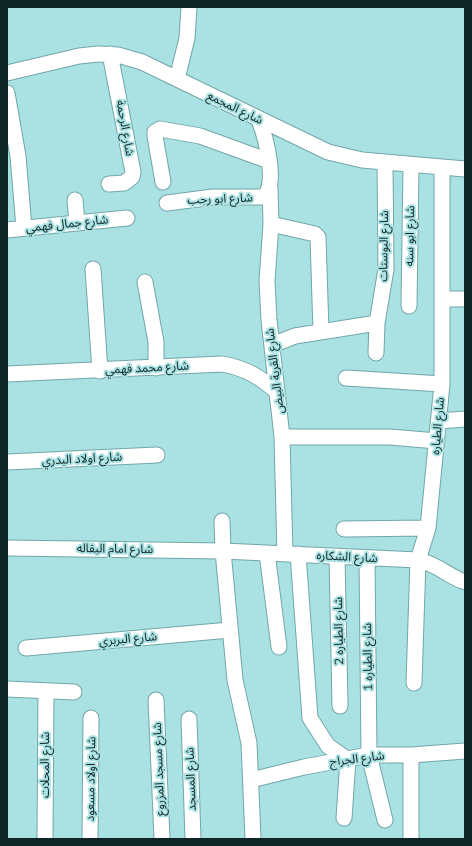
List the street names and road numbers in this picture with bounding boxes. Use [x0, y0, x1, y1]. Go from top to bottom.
street label: شارع المجمع [205, 88, 265, 128]
street label: شارع الرحمة [113, 99, 137, 157]
street label: شارع ابو رجب [187, 191, 253, 207]
street label: شارع ابو سنه [402, 206, 418, 266]
street label: شارع البوستات [376, 210, 392, 282]
street label: شارع جمال فهمي [25, 213, 109, 235]
street label: شارع القرية البيض [263, 327, 287, 415]
street label: شارع محمد فهمي [105, 359, 189, 377]
street label: شارع الطياره [428, 397, 448, 455]
street label: شارع اولاد البدري [41, 450, 123, 468]
street label: شارع امام البقاله [77, 541, 153, 557]
street label: شارع الشكاره [316, 548, 378, 566]
street label: شارع الطياره 2 [331, 597, 347, 665]
street label: شارع الطياره 1 [360, 623, 376, 691]
street label: شارع البربري [98, 629, 158, 649]
street label: شارع مسجد المزروع [150, 722, 168, 816]
street label: شارع المحلات [38, 732, 52, 798]
street label: شارع اولاد مسعود [83, 737, 99, 821]
street label: شارع المسجد [183, 747, 199, 811]
street label: شارع الجراج [329, 748, 385, 770]

